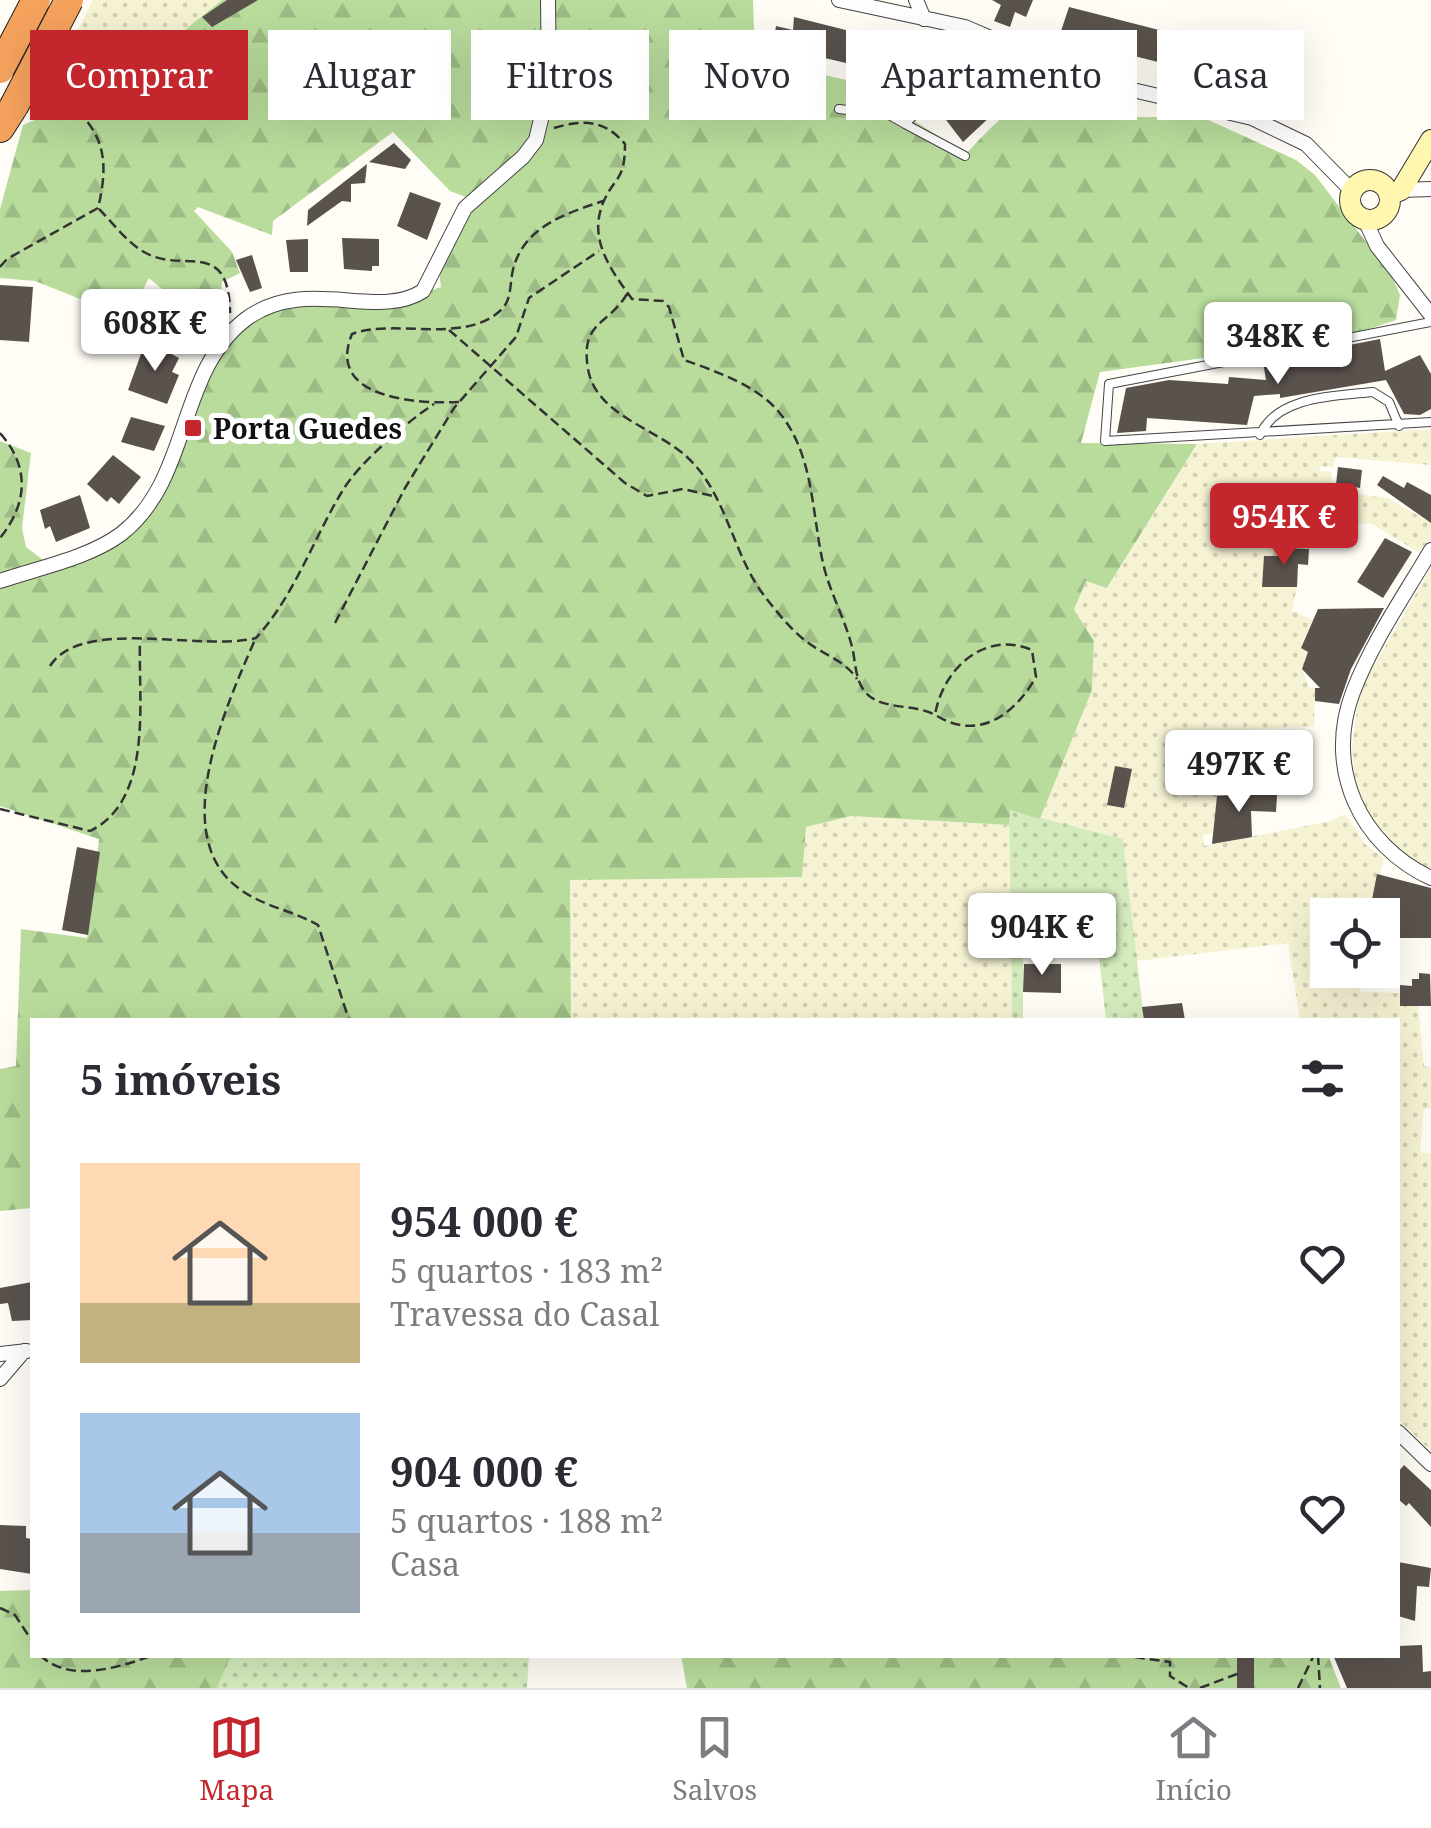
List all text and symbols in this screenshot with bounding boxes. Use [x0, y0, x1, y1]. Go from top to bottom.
chip: Comprar [30, 30, 248, 120]
chip: Alugar [268, 30, 451, 120]
chip: Filtros [471, 30, 649, 120]
chip: Novo [669, 30, 826, 120]
chip: Apartamento [846, 30, 1137, 120]
chip: Casa [1157, 30, 1304, 120]
pin: 608K € [74, 289, 236, 374]
text: 608K € [103, 300, 207, 343]
pin: 348K € [1197, 302, 1359, 387]
text: 348K € [1226, 313, 1330, 356]
place label: Porta Guedes [213, 409, 402, 447]
marker: Porta Guedes [182, 417, 204, 439]
pin: 954K € [1203, 483, 1365, 568]
text: 954K € [1232, 494, 1336, 537]
pin: 497K € [1158, 730, 1320, 815]
text: 497K € [1187, 741, 1291, 784]
pin: 904K € [961, 893, 1123, 978]
map controls [1310, 898, 1400, 988]
button: locate [1310, 898, 1400, 988]
text: 904K € [990, 904, 1094, 947]
text: 5 imóveis [80, 1050, 281, 1107]
icon: filters [1295, 1051, 1350, 1106]
text: 954 000 € [390, 1192, 578, 1249]
icon: home [160, 1203, 280, 1323]
icon: heart [1295, 1236, 1350, 1291]
text: 5 quartos · 183 m² [390, 1249, 663, 1292]
text: Travessa do Casal [390, 1292, 659, 1335]
text: 904 000 € [390, 1442, 578, 1499]
icon: home [160, 1453, 280, 1573]
icon: heart [1295, 1486, 1350, 1541]
text: 5 quartos · 188 m² [390, 1499, 663, 1542]
text: Casa [390, 1542, 460, 1585]
tab: Mapa [199, 1710, 274, 1808]
tab: Salvos [673, 1710, 757, 1808]
tab: Início [1156, 1710, 1232, 1808]

